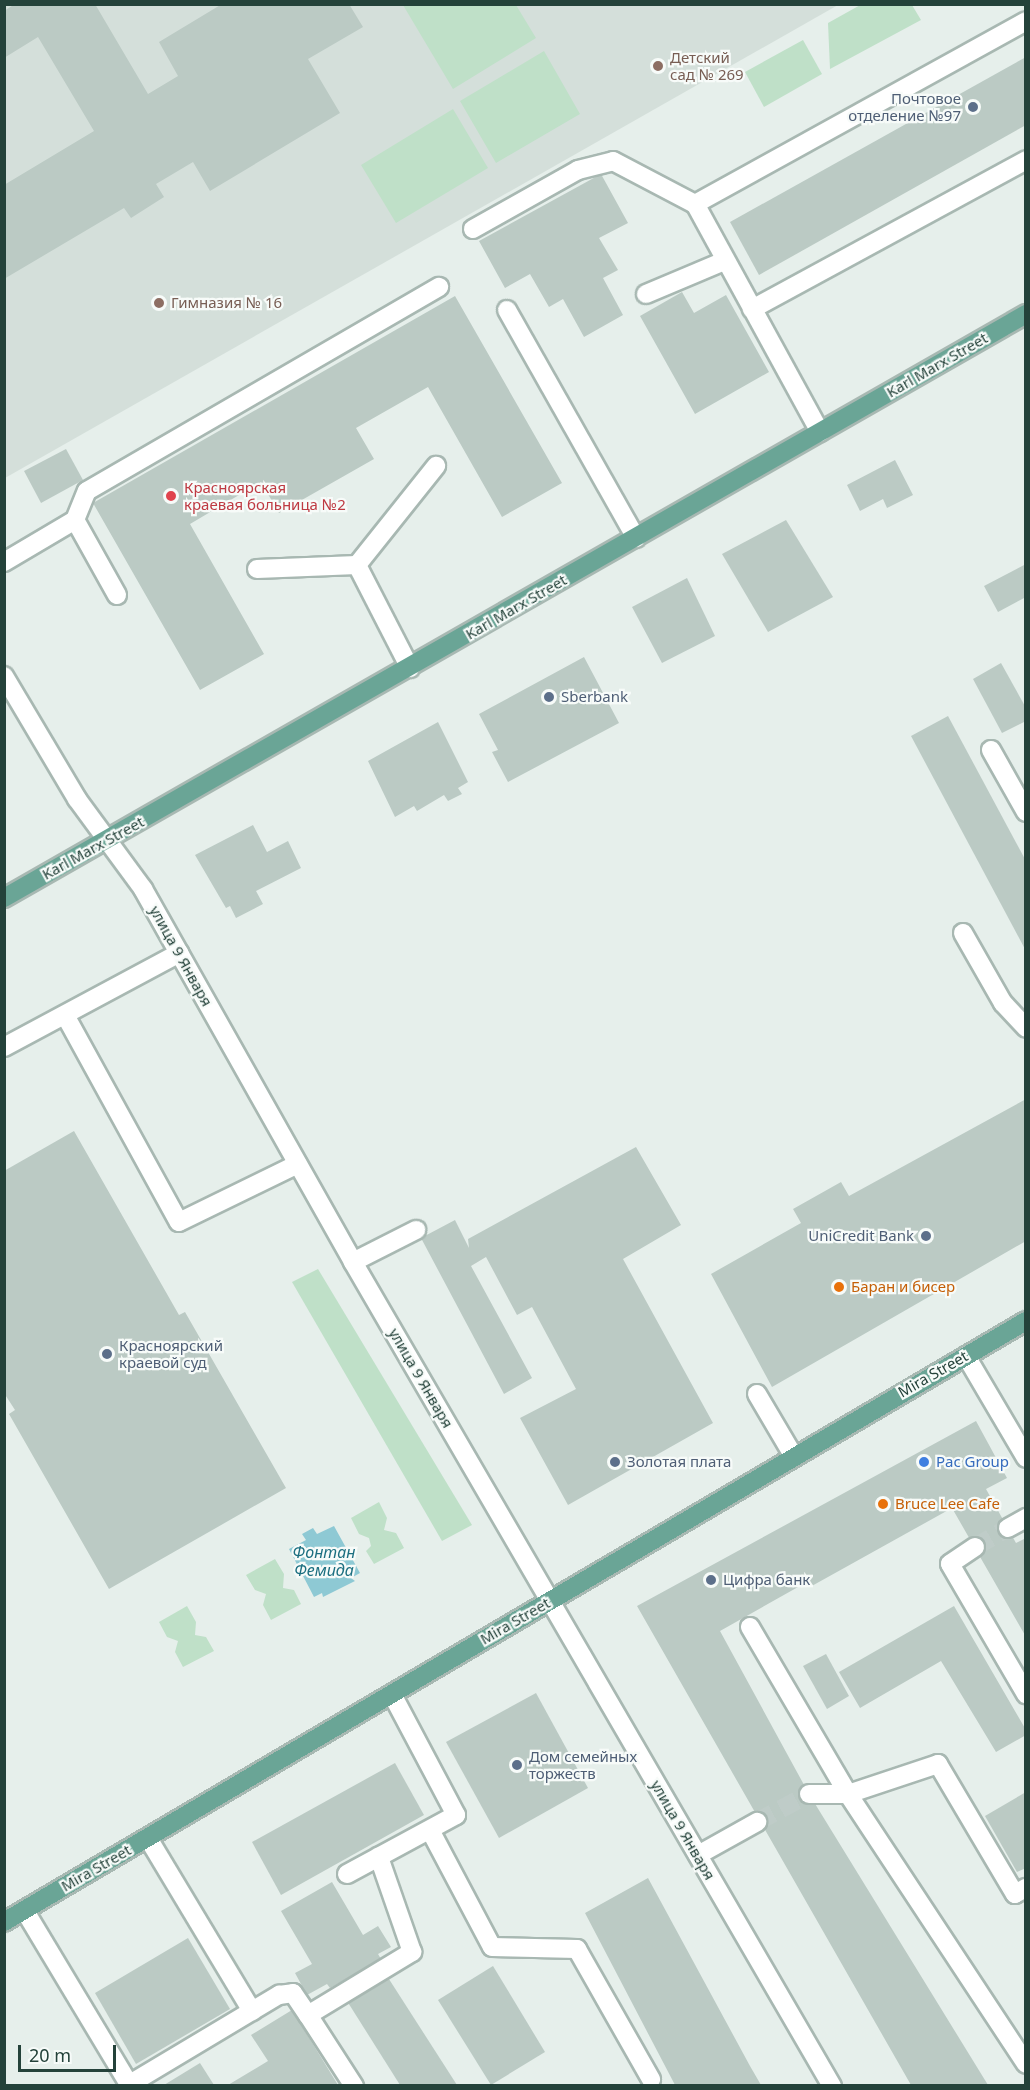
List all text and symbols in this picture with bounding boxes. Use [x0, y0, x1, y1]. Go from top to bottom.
place label: Детский сад № 269 [670, 48, 744, 83]
marker: Детский сад № 269 [651, 59, 665, 73]
place label: Почтовое отделение №97 [848, 89, 961, 124]
marker: Почтовое отделение №97 [966, 100, 980, 114]
place label: Гимназия № 16 [171, 294, 282, 312]
marker: Гимназия № 16 [152, 296, 166, 310]
street label: Karl Marx Street [883, 329, 991, 401]
place label: Красноярская краевая больница №2 [184, 478, 346, 513]
marker: Красноярская краевая больница №2 [162, 487, 180, 505]
street label: Karl Marx Street [462, 571, 570, 643]
place label: Sberbank [561, 688, 628, 706]
marker: Sberbank [542, 690, 556, 704]
street label: Karl Marx Street [39, 813, 147, 883]
street label: улица 9 Января [146, 903, 216, 1009]
place label: UniCredit Bank [808, 1227, 914, 1245]
marker: UniCredit Bank [919, 1229, 933, 1243]
place label: Баран и бисер [851, 1278, 955, 1296]
marker: Баран и бисер [832, 1280, 846, 1294]
street label: улица 9 Января [385, 1325, 457, 1431]
place label: Красноярский краевой суд [119, 1336, 223, 1371]
marker: Красноярский краевой суд [100, 1347, 114, 1361]
street label: Mira Street [895, 1347, 971, 1401]
place label: Золотая плата [627, 1453, 731, 1471]
place label: Pac Group [936, 1453, 1009, 1471]
marker: Золотая плата [608, 1455, 622, 1469]
marker: Pac Group [917, 1455, 931, 1469]
place label: Bruce Lee Cafe [895, 1495, 1000, 1513]
marker: Bruce Lee Cafe [876, 1497, 890, 1511]
water label: Фонтан Фемида [293, 1542, 355, 1580]
place label: Цифра банк [723, 1571, 810, 1589]
marker: Цифра банк [704, 1573, 718, 1587]
street label: Mira Street [477, 1594, 553, 1648]
place label: Дом семейных торжеств [529, 1747, 637, 1782]
marker: Дом семейных торжеств [510, 1758, 524, 1772]
street label: улица 9 Января [647, 1777, 719, 1883]
street label: Mira Street [58, 1841, 134, 1895]
scale bar [21, 2033, 118, 2071]
text: 20 m [29, 2043, 71, 2067]

